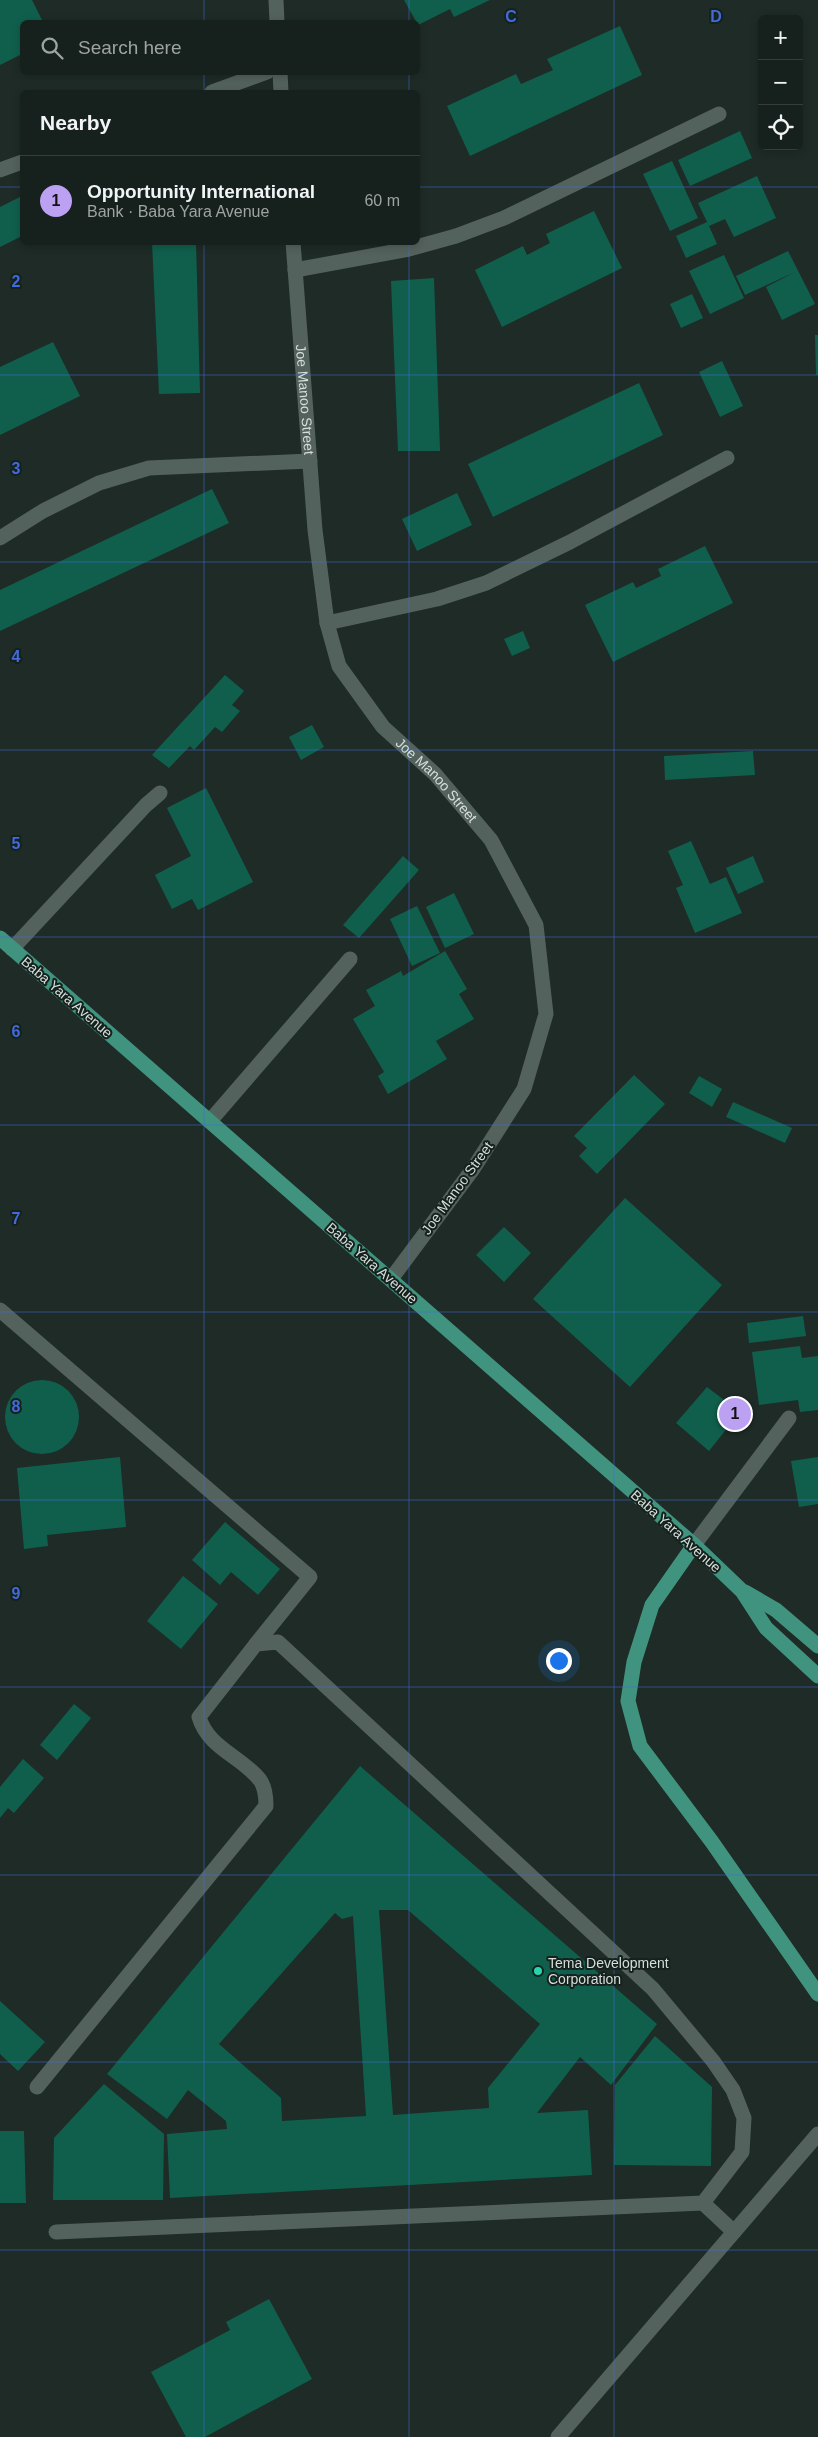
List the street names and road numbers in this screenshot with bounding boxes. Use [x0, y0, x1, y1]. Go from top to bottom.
street label: Joe Manoo Street [293, 344, 317, 455]
street label: Joe Manoo Street [393, 735, 480, 826]
street label: Baba Yara Avenue [18, 953, 116, 1041]
street label: Joe Manoo Street [418, 1139, 496, 1237]
street label: Baba Yara Avenue [323, 1219, 421, 1307]
street label: Baba Yara Avenue [628, 1487, 724, 1576]

